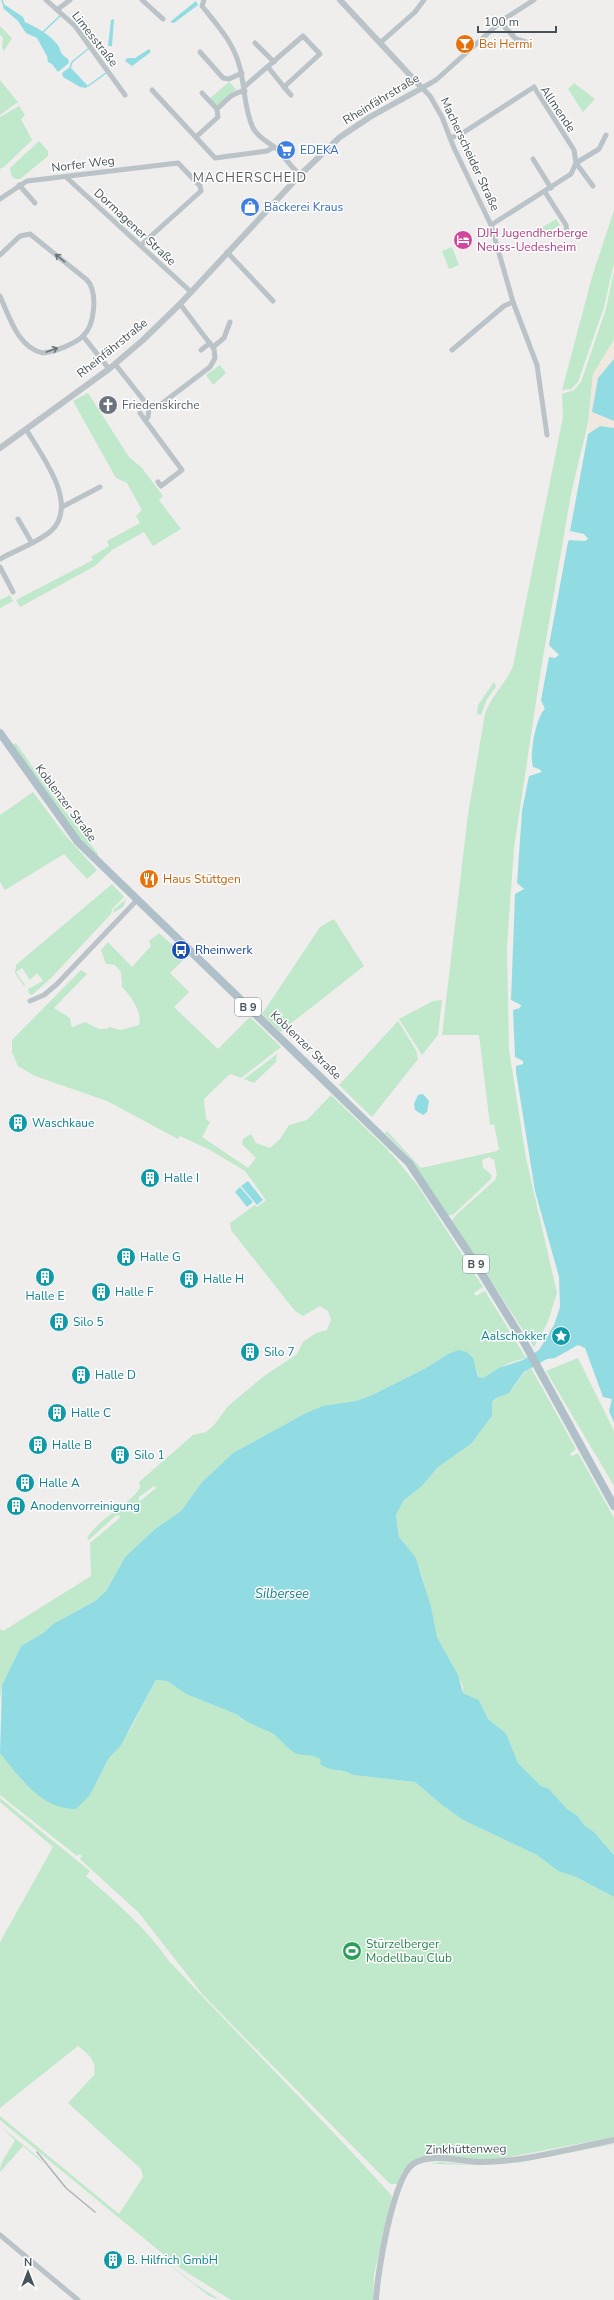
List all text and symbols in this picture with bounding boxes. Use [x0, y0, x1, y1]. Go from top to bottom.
street label: Limesstraße [68, 8, 122, 70]
scale bar [478, 8, 556, 34]
text: 100 m [484, 14, 519, 30]
bar icon: Bei Hermi [454, 33, 476, 55]
place label: Bei Hermi [479, 36, 532, 52]
street label: Rheinfährstraße [340, 70, 422, 128]
street label: Allmende [537, 83, 579, 135]
street label: Macherscheider Straße [437, 95, 503, 213]
supermarket icon: EDEKA [275, 139, 297, 161]
place label: EDEKA [300, 142, 339, 158]
street label: Norfer Weg [50, 152, 116, 176]
district label: MACHERSCHEID [193, 169, 307, 187]
street label: Dormagener Straße [91, 185, 179, 269]
shop icon: Bäckerei Kraus [239, 196, 261, 218]
place label: Bäckerei Kraus [264, 199, 344, 215]
place label: DJH Jugendherberge Neuss-Uedesheim [477, 225, 588, 255]
hotel icon: DJH Jugendherberge Neuss-Uedesheim [452, 229, 474, 251]
one-way arrow [54, 253, 65, 262]
street label: Rheinfährstraße [73, 315, 151, 381]
one-way arrow [45, 346, 57, 354]
church icon: Friedenskirche [97, 394, 119, 416]
place label: Friedenskirche [122, 397, 200, 413]
street label: Koblenzer Straße [32, 761, 100, 845]
restaurant icon: Haus Stüttgen [138, 868, 160, 890]
place label: Haus Stüttgen [163, 871, 241, 887]
bus stop icon: Rheinwerk [170, 939, 192, 961]
place label: Rheinwerk [195, 942, 253, 958]
road number: B 9 [235, 998, 261, 1016]
street label: Koblenzer Straße [267, 1007, 345, 1083]
building icon: Waschkaue [7, 1112, 29, 1134]
place label: Waschkaue [32, 1115, 94, 1131]
building icon: Halle I [139, 1167, 161, 1189]
place label: Halle I [164, 1170, 199, 1186]
building icon: Halle G [115, 1246, 137, 1268]
place label: Halle G [140, 1249, 181, 1265]
road number: B 9 [463, 1255, 489, 1273]
building icon: Halle E [34, 1266, 56, 1288]
building icon: Halle H [178, 1268, 200, 1290]
place label: Halle H [203, 1271, 244, 1287]
building icon: Halle F [90, 1281, 112, 1303]
place label: Halle F [115, 1284, 154, 1300]
place label: Halle E [25, 1288, 65, 1304]
building icon: Silo 5 [48, 1311, 70, 1333]
place label: Silo 5 [73, 1314, 104, 1330]
place icon: Aalschokker [550, 1325, 572, 1347]
place label: Aalschokker [481, 1328, 548, 1344]
building icon: Silo 7 [239, 1341, 261, 1363]
place label: Silo 7 [264, 1344, 295, 1360]
building icon: Halle D [70, 1364, 92, 1386]
place label: Halle D [95, 1367, 136, 1383]
building icon: Halle C [46, 1402, 68, 1424]
place label: Halle C [71, 1405, 111, 1421]
building icon: Halle B [27, 1434, 49, 1456]
place label: Halle B [52, 1437, 92, 1453]
building icon: Silo 1 [109, 1444, 131, 1466]
place label: Silo 1 [134, 1447, 165, 1463]
building icon: Halle A [14, 1472, 36, 1494]
place label: Halle A [39, 1475, 80, 1491]
building icon: Anodenvorreinigung [5, 1495, 27, 1517]
place label: Anodenvorreinigung [30, 1498, 140, 1514]
water label: Silbersee [255, 1585, 309, 1603]
place label: Stürzelberger Modellbau Club [366, 1936, 452, 1966]
sports icon: Stürzelberger Modellbau Club [341, 1940, 363, 1962]
street label: Zinkhüttenweg [425, 2140, 507, 2158]
building icon: B. Hilfrich GmbH [102, 2249, 124, 2271]
north arrow [8, 2252, 48, 2292]
place label: B. Hilfrich GmbH [127, 2252, 218, 2268]
text: N [24, 2255, 32, 2270]

